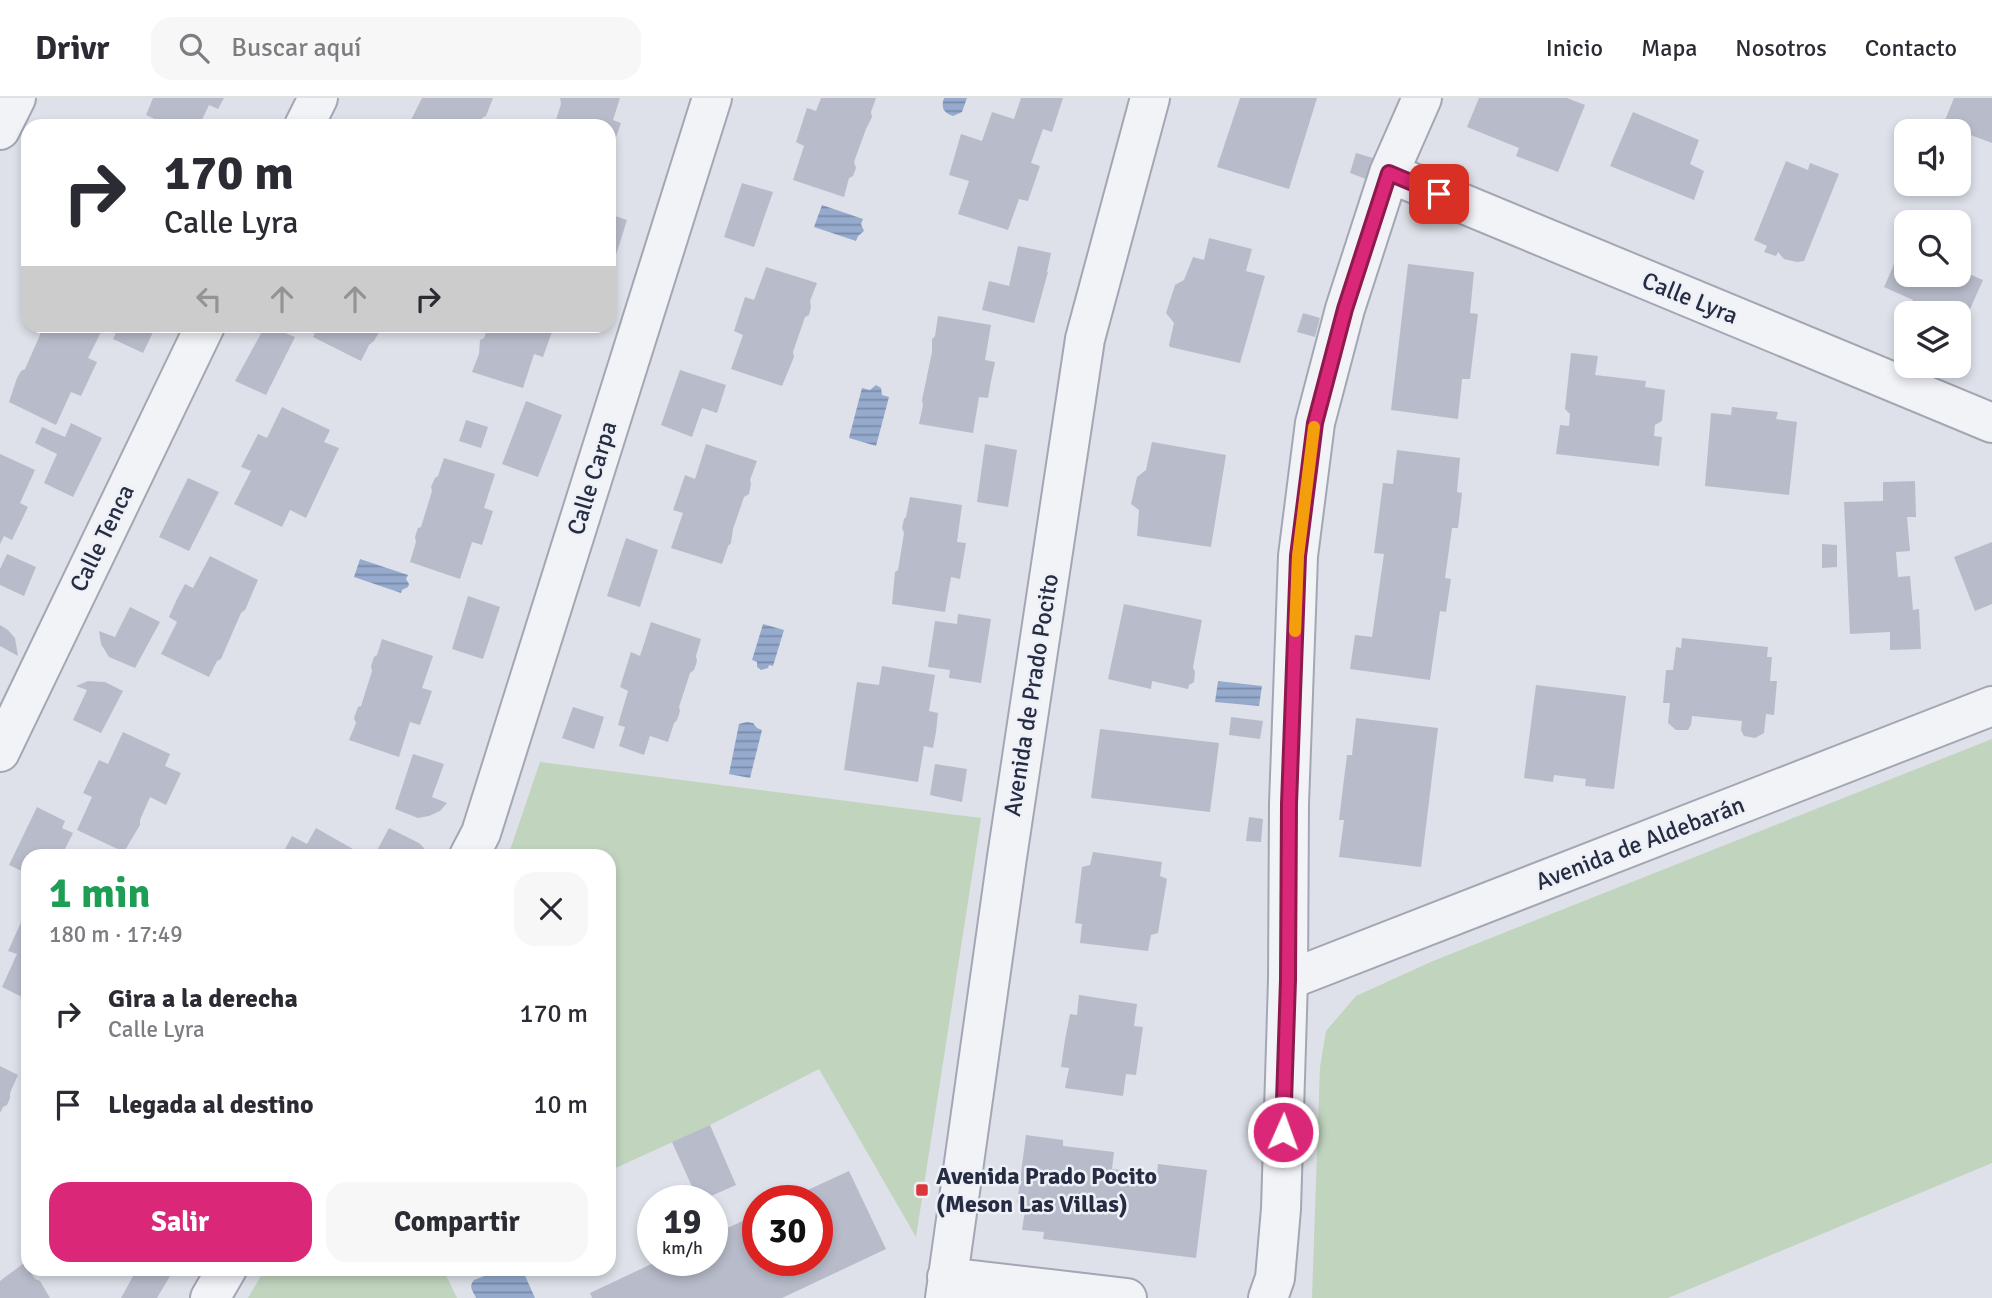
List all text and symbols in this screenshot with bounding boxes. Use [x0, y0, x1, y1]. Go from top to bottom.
search box [151, 17, 641, 80]
text: Drivr [35, 28, 109, 69]
icon: search [175, 29, 213, 67]
text: Buscar aquí [231, 32, 361, 64]
text: Inicio [1546, 33, 1603, 63]
text: Mapa [1641, 33, 1697, 63]
text: Nosotros [1735, 33, 1827, 63]
text: Contacto [1865, 33, 1957, 63]
map controls [1894, 119, 1971, 378]
button: sound [1894, 119, 1971, 196]
text: 170 m [164, 143, 294, 203]
icon: right [49, 147, 140, 238]
pin [1409, 164, 1469, 224]
icon: arrive [1420, 175, 1458, 213]
text: Calle Lyra [164, 203, 298, 242]
button: search [1894, 210, 1971, 287]
street label: Calle Lyra [1638, 265, 1742, 331]
icon: left [190, 280, 228, 318]
icon: ahead [263, 280, 301, 318]
icon: ahead [336, 280, 374, 318]
icon: right [409, 280, 447, 318]
button: layers [1894, 301, 1971, 378]
street label: Calle Carpa [560, 417, 624, 539]
street label: Calle Tenca [63, 479, 141, 597]
street label: Avenida de Prado Pocito [997, 572, 1065, 818]
street label: Avenida de Aldebarán [1531, 789, 1749, 897]
text: 1 min [49, 868, 150, 919]
button: close [514, 872, 588, 946]
text: 180 m · 17:49 [49, 920, 183, 949]
text: Gira a la derecha [108, 983, 298, 1015]
icon: right [49, 995, 87, 1033]
text: 170 m [519, 998, 588, 1030]
text: Calle Lyra [108, 1015, 205, 1044]
icon: arrive [49, 1086, 87, 1124]
text: Llegada al destino [108, 1089, 314, 1121]
text: 10 m [533, 1089, 588, 1121]
position arrow [1246, 1095, 1320, 1169]
place label: Avenida Prado Pocito (Meson Las Villas) [936, 1161, 1157, 1219]
button: Salir [49, 1182, 312, 1262]
button: Compartir [326, 1182, 588, 1262]
marker: Avenida Prado Pocito (Meson Las Villas) [914, 1182, 930, 1198]
speed limit sign: 30 [742, 1185, 833, 1276]
text: 19 [664, 1200, 701, 1243]
text: km/h [662, 1237, 703, 1259]

